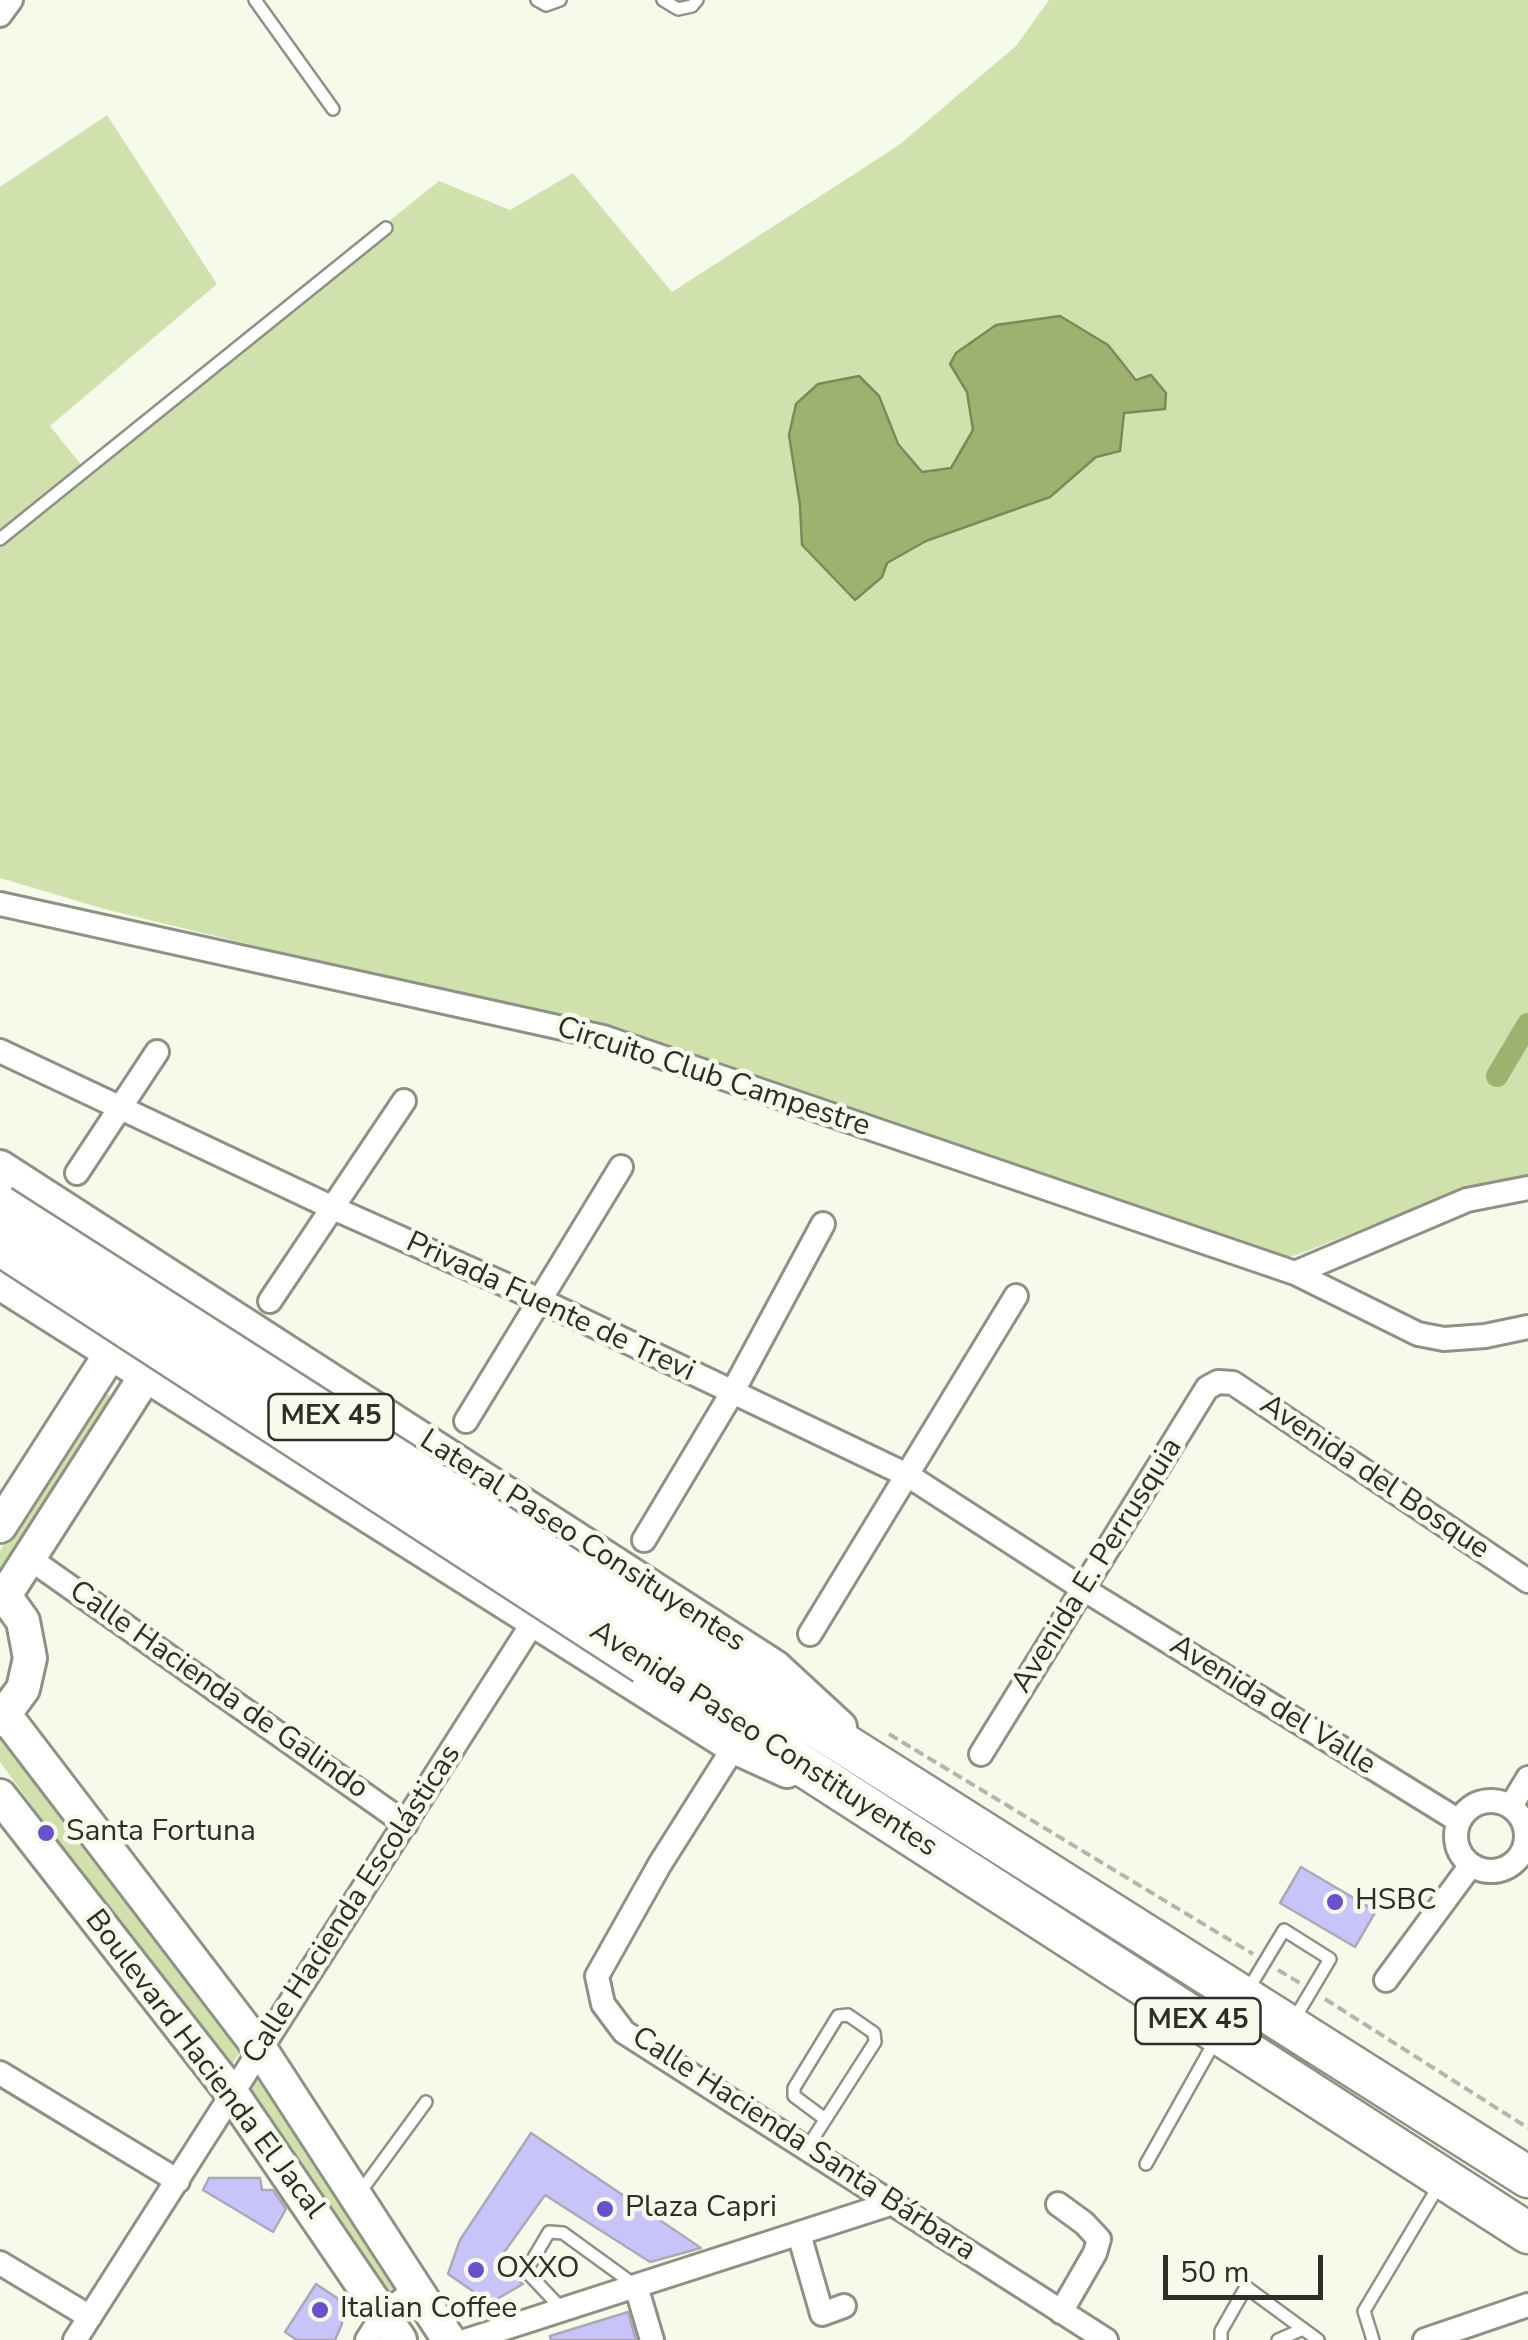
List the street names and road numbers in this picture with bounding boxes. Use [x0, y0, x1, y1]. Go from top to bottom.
street label: Circuito Club Campestre [552, 1010, 874, 1146]
street label: Privada Fuente de Trevi [400, 1225, 700, 1391]
street label: Avenida del Bosque [1252, 1388, 1496, 1568]
road number: MEX 45 [268, 1394, 394, 1440]
street label: Lateral Paseo Consituyentes [412, 1423, 752, 1661]
street label: Avenida E. Perrusquia [1005, 1432, 1191, 1700]
street label: Calle Hacienda de Galindo [62, 1574, 374, 1808]
street label: Avenida Paseo Constituyentes [582, 1614, 944, 1866]
street label: Avenida del Valle [1162, 1628, 1382, 1784]
street label: Calle Hacienda Escolásticas [236, 1739, 470, 2071]
street label: Boulevard Hacienda El Jacal [76, 1904, 332, 2226]
road number: MEX 45 [1136, 1998, 1260, 2044]
street label: Calle Hacienda Santa Bárbara [624, 2020, 982, 2270]

